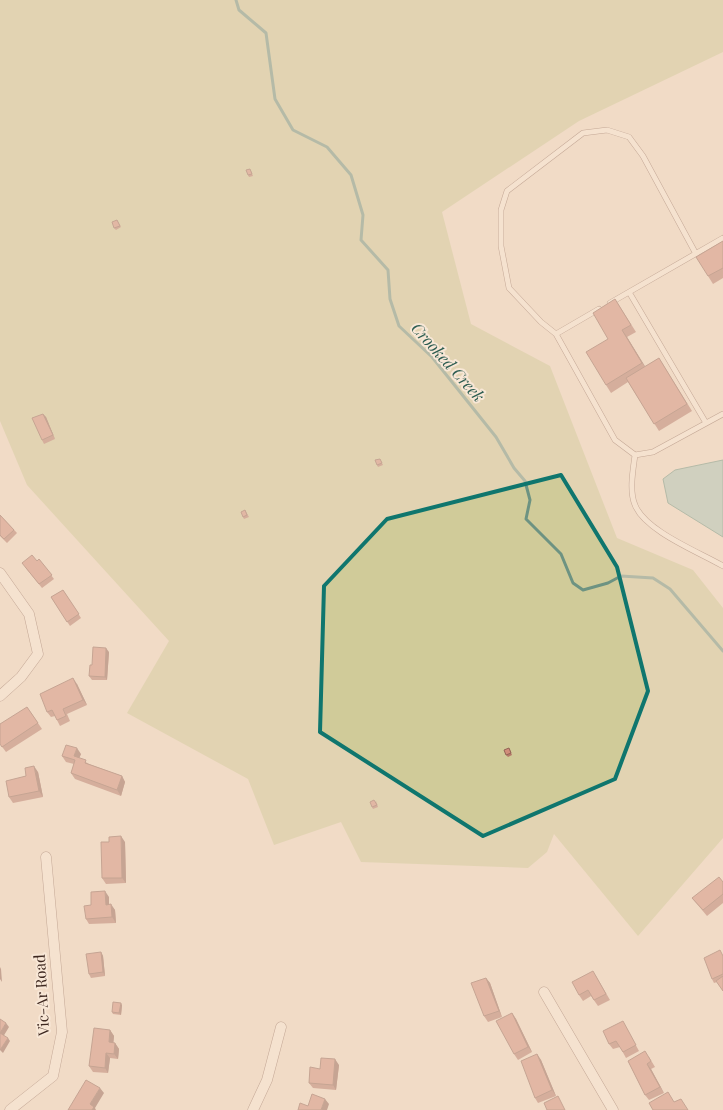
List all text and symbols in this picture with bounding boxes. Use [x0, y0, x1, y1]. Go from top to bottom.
water label: Crooked Creek [407, 318, 490, 406]
street label: Vic-Ar Road [29, 954, 53, 1037]

